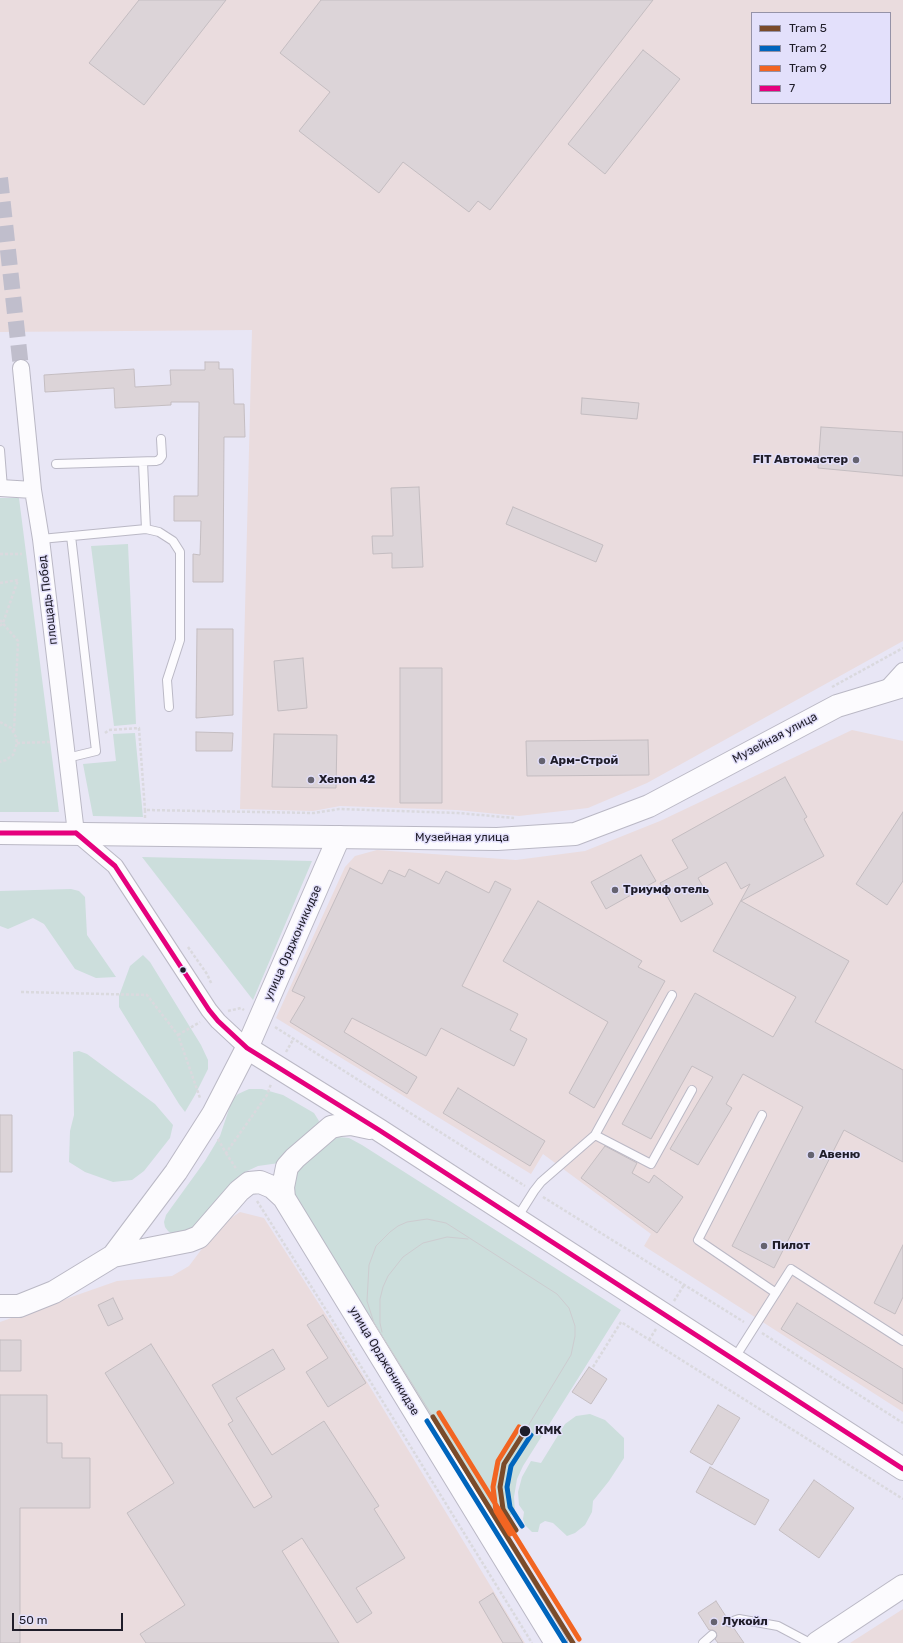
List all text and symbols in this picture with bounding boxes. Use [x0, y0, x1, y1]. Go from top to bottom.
legend [751, 12, 891, 104]
text: Tram 5 [789, 21, 827, 35]
text: Tram 2 [789, 41, 827, 55]
text: Tram 9 [789, 61, 827, 75]
text: 7 [789, 81, 795, 95]
place label: FIT Автомастер [753, 453, 848, 467]
marker: FIT Автомастер [851, 455, 861, 465]
street label: площадь Побед [35, 555, 61, 645]
street label: Музейная улица [730, 710, 820, 766]
place label: Арм-Строй [550, 754, 618, 768]
marker: Арм-Строй [537, 756, 547, 766]
place label: Xenon 42 [319, 773, 375, 787]
marker: Xenon 42 [306, 775, 316, 785]
street label: Музейная улица [415, 831, 509, 845]
street label: улица Орджоникидзе [261, 883, 325, 1003]
place label: Триумф отель [623, 883, 709, 897]
marker: Триумф отель [610, 885, 620, 895]
unlabelled marker [178, 965, 188, 975]
place label: Авеню [819, 1148, 860, 1162]
marker: Авеню [806, 1150, 816, 1160]
place label: Пилот [772, 1239, 810, 1253]
marker: Пилот [759, 1241, 769, 1251]
street label: улица Орджоникидзе [346, 1304, 422, 1418]
marker: КМК [518, 1424, 532, 1438]
place label: КМК [535, 1424, 562, 1438]
scale bar [14, 1605, 125, 1631]
text: 50 m [19, 1613, 47, 1627]
place label: Лукойл [722, 1615, 768, 1629]
marker: Лукойл [709, 1617, 719, 1627]

